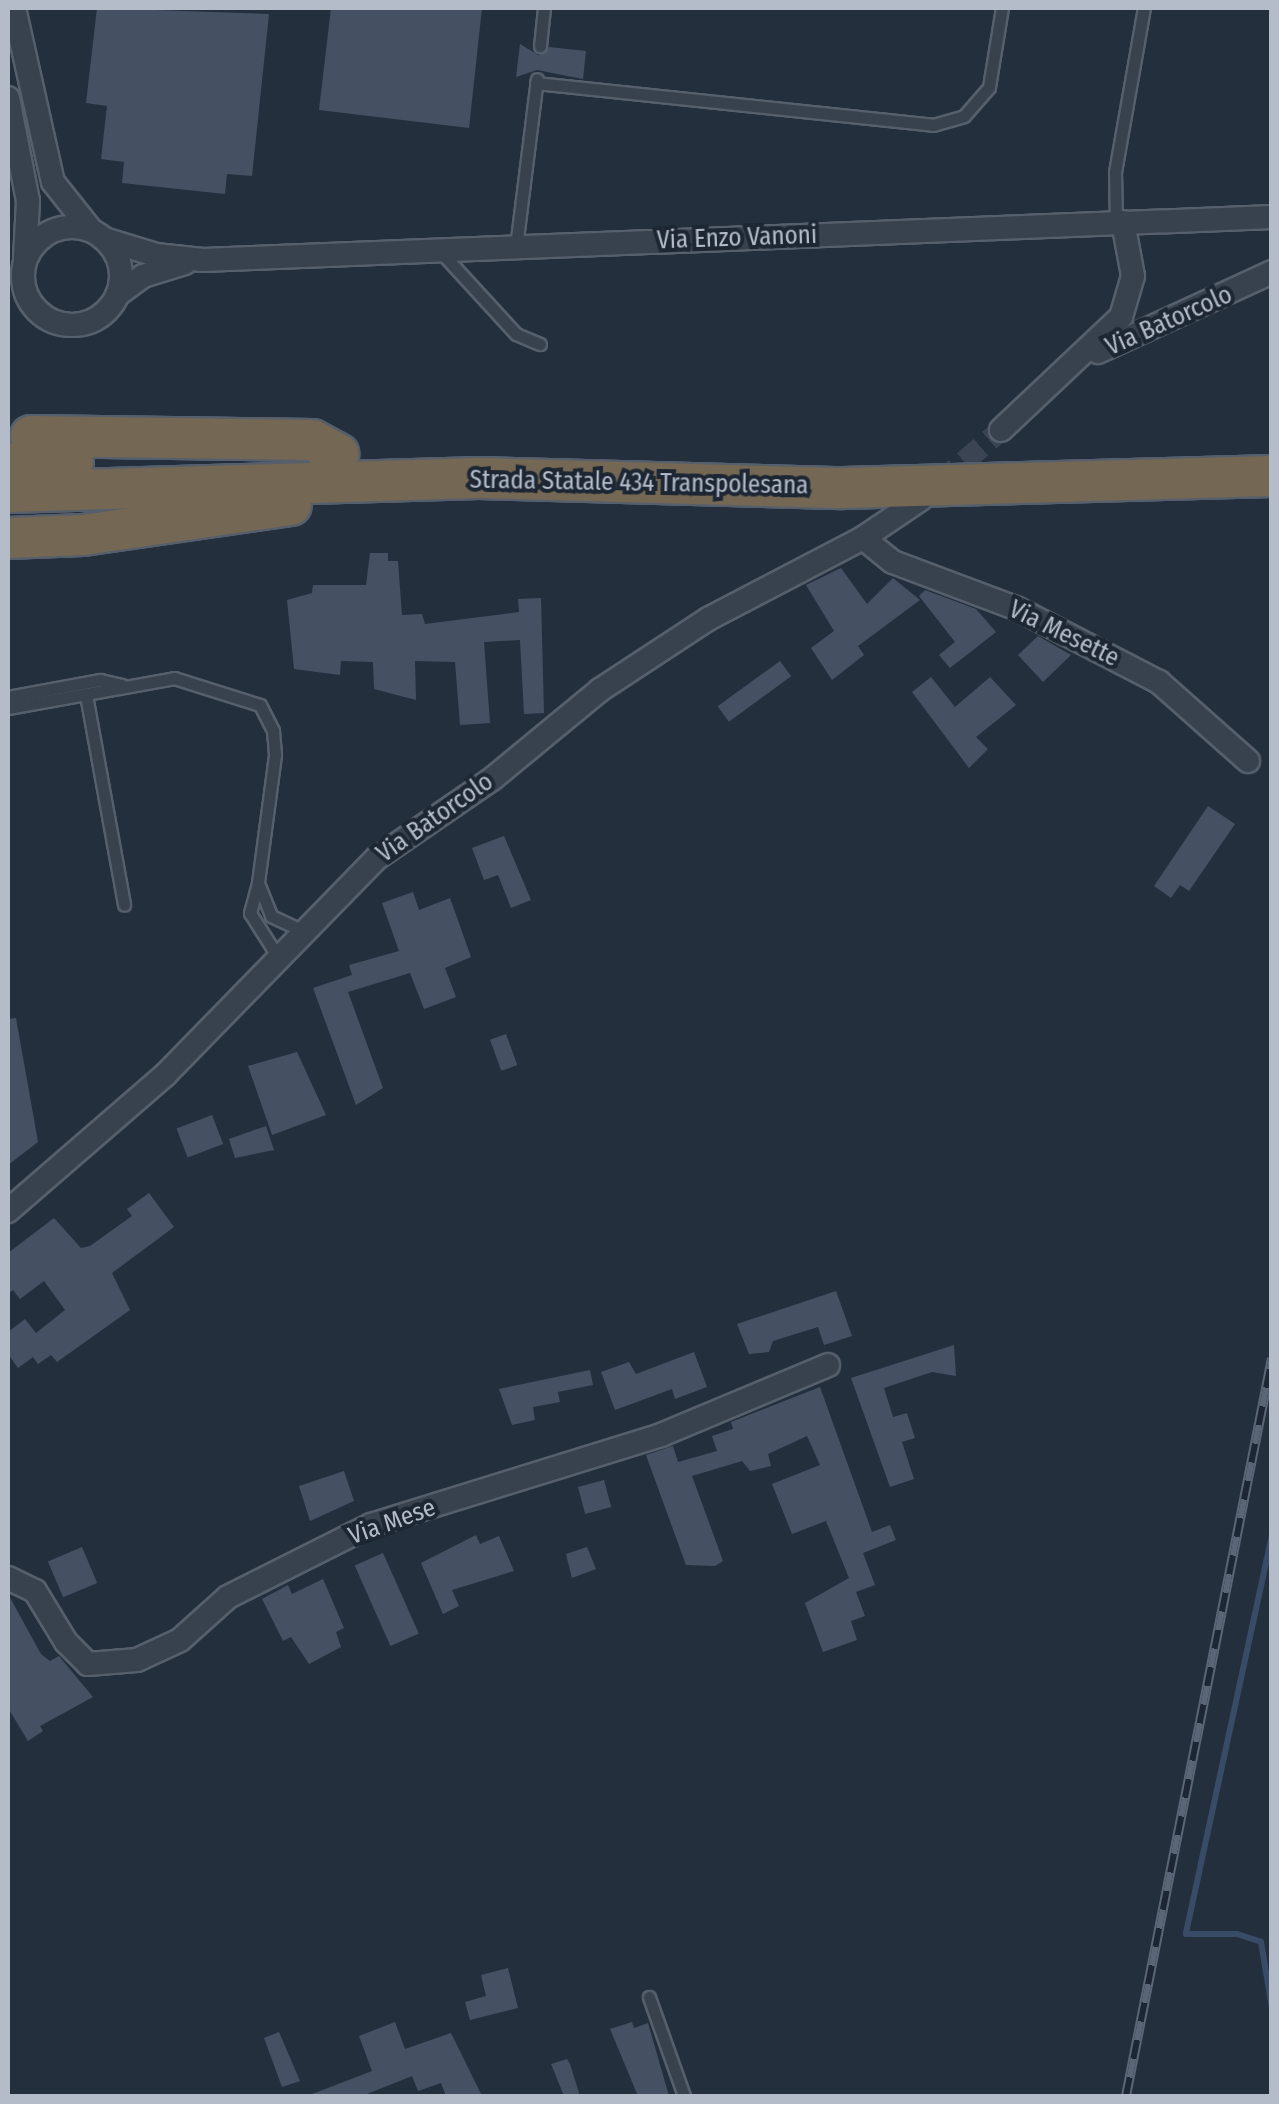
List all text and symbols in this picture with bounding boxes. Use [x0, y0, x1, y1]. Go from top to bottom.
street label: Via Enzo Vanoni [656, 220, 818, 256]
street label: Via Batorcolo [1101, 280, 1237, 362]
street label: Strada Statale 434 Transpolesana [469, 465, 809, 501]
street label: Via Mesette [1004, 595, 1124, 673]
street label: Via Batorcolo [371, 767, 499, 869]
street label: Via Mese [344, 1492, 440, 1552]

